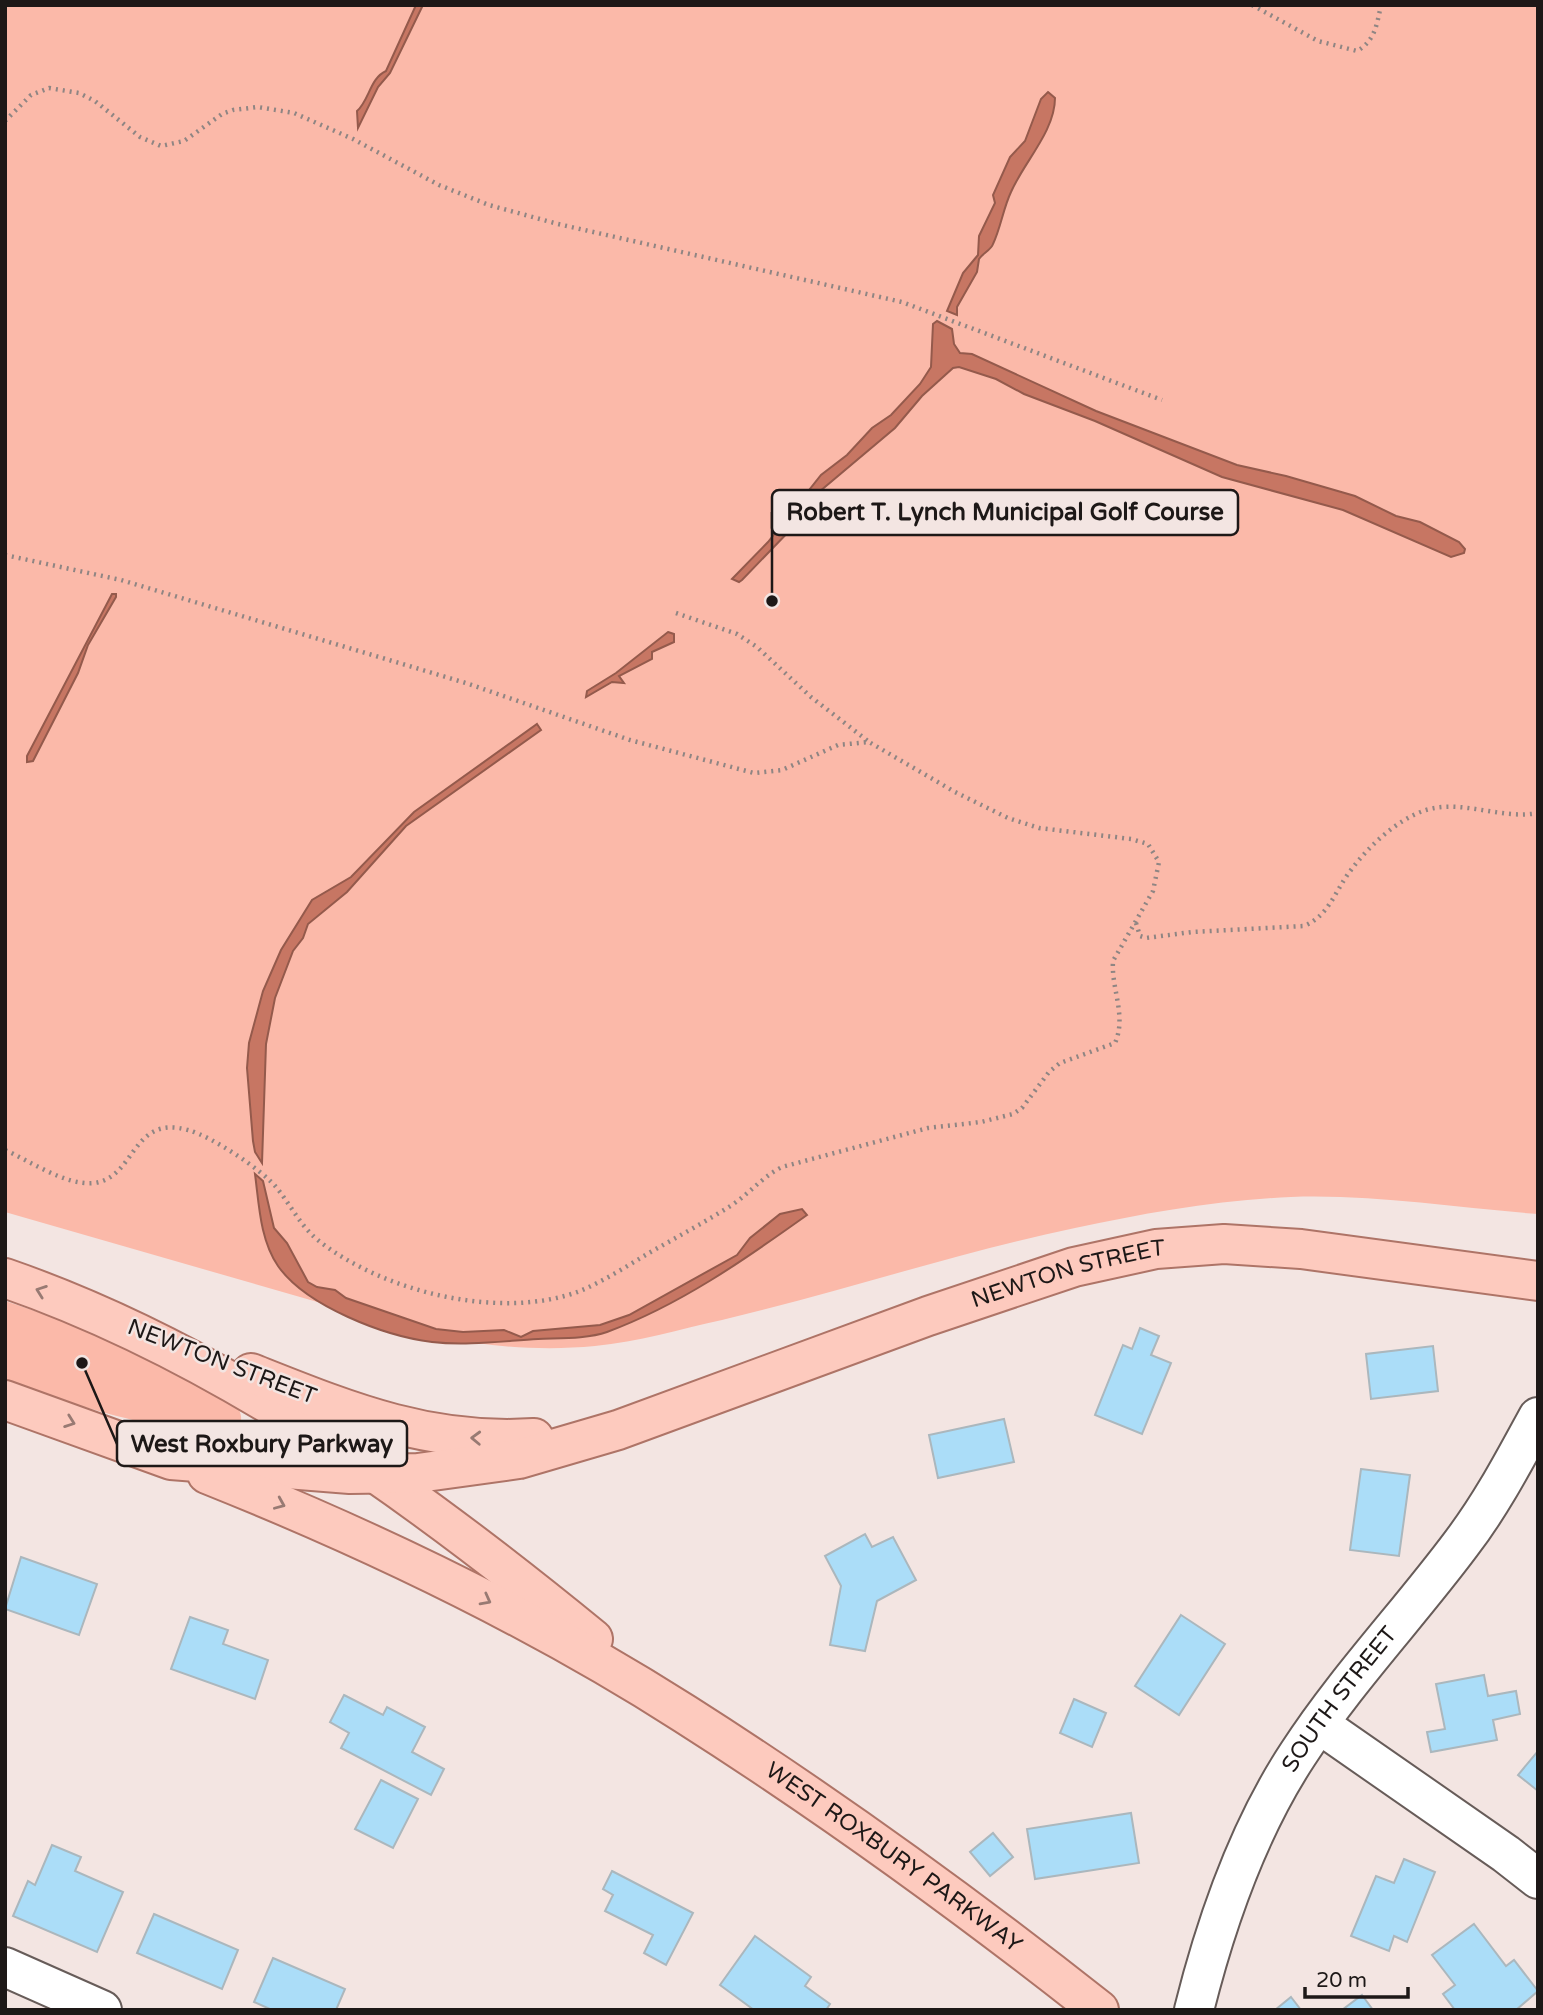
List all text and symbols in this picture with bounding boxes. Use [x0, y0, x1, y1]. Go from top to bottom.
callout: Robert T. Lynch Municipal Golf Course [772, 490, 1238, 535]
text: Robert T. Lynch Municipal Golf Course [786, 498, 1224, 527]
street label: NEWTON STREET [968, 1234, 1166, 1315]
one-way arrow [36, 1285, 48, 1299]
street label: NEWTON STREET [124, 1313, 320, 1411]
one-way arrow [63, 1414, 75, 1428]
callout: West Roxbury Parkway [117, 1421, 407, 1466]
text: West Roxbury Parkway [131, 1430, 393, 1459]
one-way arrow [470, 1431, 481, 1446]
one-way arrow [272, 1496, 285, 1510]
one-way arrow [478, 1592, 491, 1605]
street label: SOUTH STREET [1276, 1621, 1403, 1777]
street label: WEST ROXBURY PARKWAY [760, 1756, 1028, 1959]
scale bar [1305, 1955, 1408, 1999]
text: 20 m [1316, 1968, 1367, 1993]

